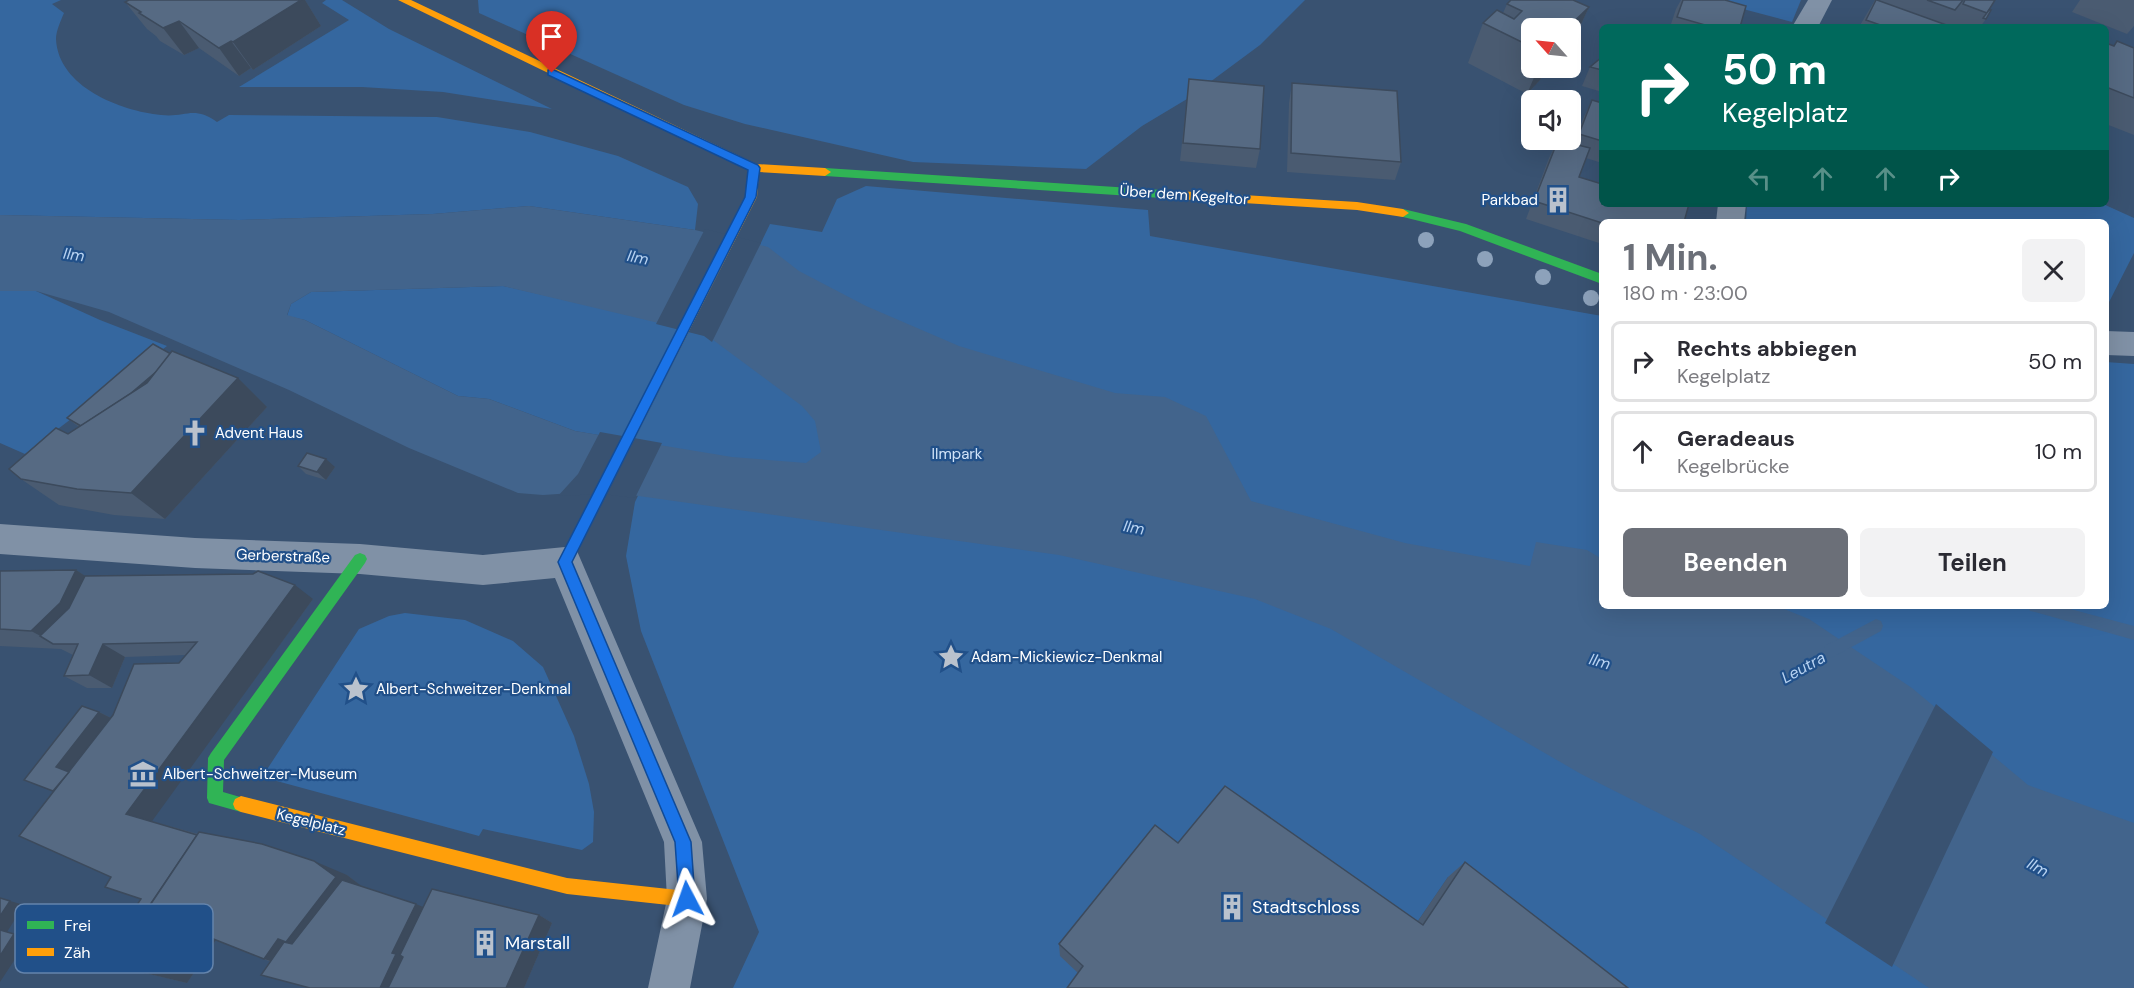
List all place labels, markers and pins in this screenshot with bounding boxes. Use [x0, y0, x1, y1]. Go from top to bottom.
pin [526, 11, 577, 73]
building icon: Parkbad [1543, 185, 1573, 215]
place label: Parkbad [1481, 190, 1538, 210]
church icon: Advent Haus [180, 418, 210, 448]
place label: Advent Haus [215, 423, 303, 443]
place icon: Adam-Mickiewicz-Denkmal [936, 642, 966, 672]
place label: Adam-Mickiewicz-Denkmal [971, 647, 1162, 667]
place icon: Albert-Schweitzer-Denkmal [341, 674, 371, 704]
place label: Albert-Schweitzer-Denkmal [376, 679, 571, 699]
museum icon: Albert-Schweitzer-Museum [128, 759, 158, 789]
place label: Albert-Schweitzer-Museum [163, 764, 357, 784]
building icon: Stadtschloss [1217, 892, 1247, 922]
place label: Stadtschloss [1252, 895, 1360, 919]
building icon: Marstall [470, 928, 500, 958]
place label: Marstall [505, 931, 570, 955]

